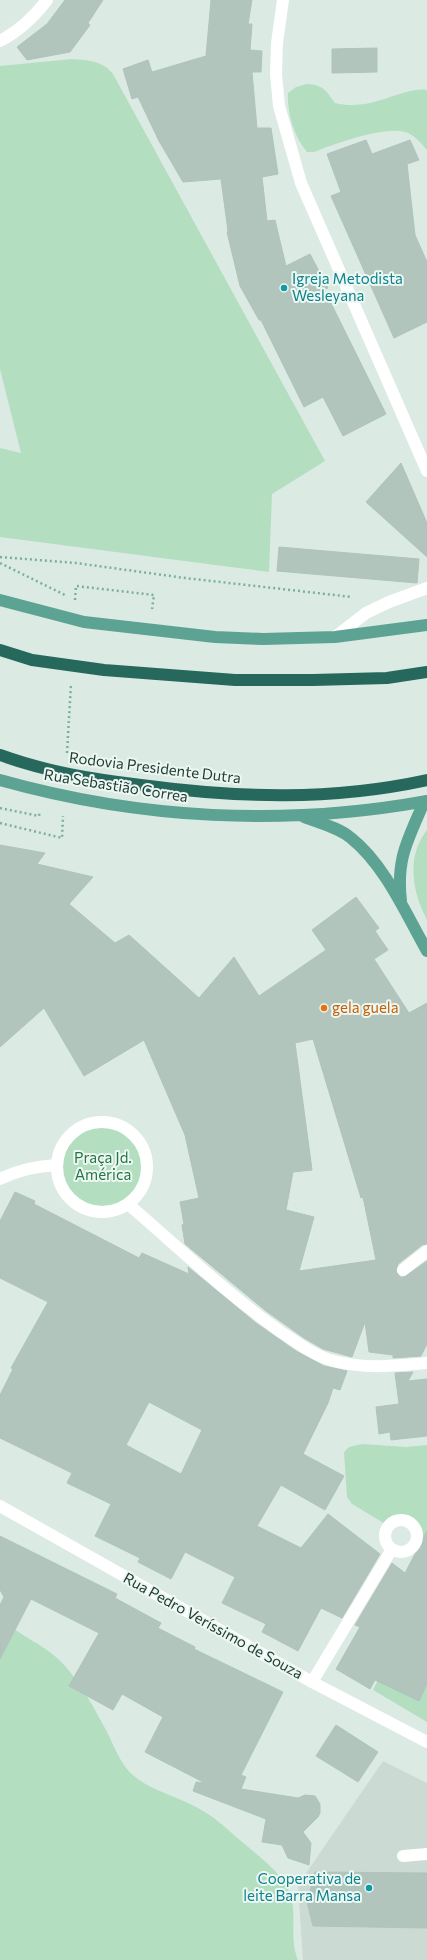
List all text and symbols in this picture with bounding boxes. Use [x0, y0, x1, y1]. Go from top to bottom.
place label: Igreja Metodista Wesleyana [292, 269, 403, 304]
marker: Igreja Metodista Wesleyana [279, 283, 289, 293]
street label: Rodovia Presidente Dutra [68, 748, 242, 786]
street label: Rua Sebastião Correa [43, 765, 189, 805]
place label: gela guela [332, 998, 399, 1016]
marker: gela guela [319, 1003, 329, 1013]
park label: Praça Jd. América [74, 1148, 132, 1183]
street label: Rua Pedro Veríssimo de Souza [120, 1568, 306, 1682]
place label: Cooperativa de leite Barra Mansa [243, 1869, 361, 1904]
marker: Cooperativa de leite Barra Mansa [364, 1883, 374, 1893]

